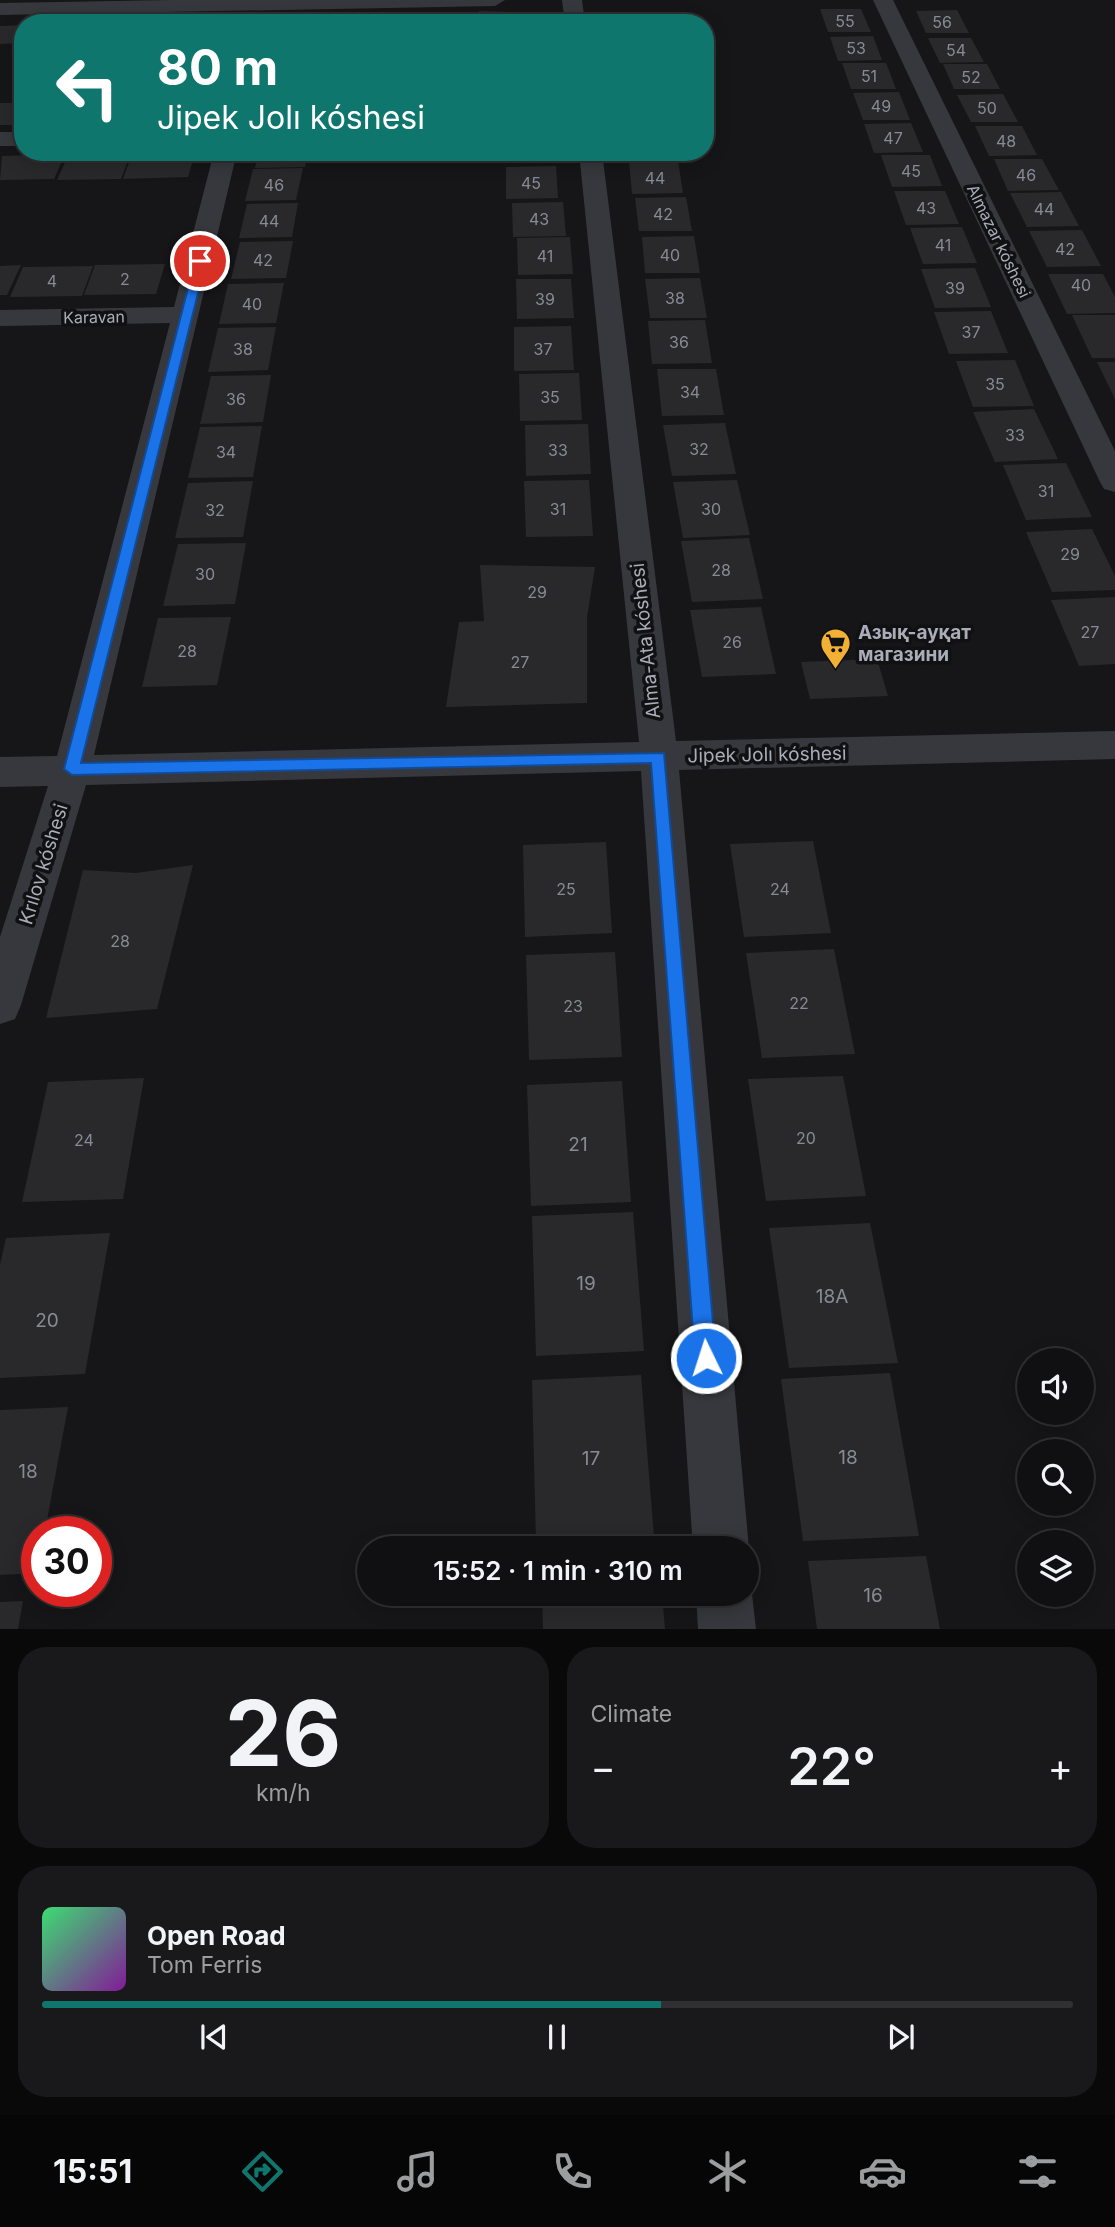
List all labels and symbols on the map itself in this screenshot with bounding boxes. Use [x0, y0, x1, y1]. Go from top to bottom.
house number: 55 [835, 11, 855, 31]
house number: 56 [932, 12, 952, 32]
house number: 53 [846, 38, 866, 58]
house number: 54 [946, 40, 966, 60]
house number: 51 [861, 66, 877, 86]
house number: 52 [961, 67, 981, 87]
house number: 49 [871, 96, 891, 116]
house number: 50 [977, 98, 997, 118]
house number: 47 [883, 128, 903, 148]
house number: 48 [996, 131, 1016, 151]
house number: 45 [901, 161, 921, 181]
house number: 46 [1016, 165, 1036, 185]
house number: 44 [645, 168, 665, 188]
house number: 45 [521, 173, 541, 193]
house number: 46 [264, 175, 284, 195]
street label: Almazar kóshesi [963, 181, 1035, 301]
house number: 43 [916, 198, 936, 218]
house number: 44 [1034, 199, 1054, 219]
house number: 42 [653, 204, 673, 224]
house number: 43 [529, 209, 549, 229]
house number: 44 [259, 211, 279, 231]
pin [170, 231, 230, 291]
house number: 41 [935, 235, 951, 255]
house number: 42 [1055, 239, 1075, 259]
house number: 40 [660, 245, 680, 265]
house number: 41 [537, 246, 553, 266]
house number: 42 [253, 250, 273, 270]
house number: 2 [120, 269, 130, 289]
house number: 4 [47, 271, 57, 291]
house number: 40 [1071, 275, 1091, 295]
house number: 39 [945, 278, 965, 298]
house number: 38 [665, 288, 685, 308]
house number: 39 [535, 289, 555, 309]
house number: 40 [242, 294, 262, 314]
street label: Karavan [63, 306, 125, 328]
house number: 37 [962, 322, 980, 342]
house number: 36 [669, 332, 689, 352]
house number: 38 [233, 339, 253, 359]
house number: 37 [534, 339, 552, 359]
house number: 35 [985, 374, 1005, 394]
house number: 34 [680, 382, 700, 402]
house number: 35 [540, 387, 560, 407]
house number: 36 [226, 389, 246, 409]
house number: 33 [1005, 425, 1025, 445]
house number: 32 [689, 439, 709, 459]
house number: 33 [548, 440, 568, 460]
house number: 34 [216, 442, 236, 462]
house number: 31 [1038, 481, 1054, 501]
house number: 31 [550, 499, 566, 519]
house number: 30 [701, 499, 721, 519]
house number: 32 [205, 500, 225, 520]
house number: 29 [1060, 544, 1080, 564]
house number: 28 [711, 560, 731, 580]
street label: Alma-Ata kóshesi [626, 562, 665, 720]
house number: 30 [195, 564, 215, 584]
house number: 29 [527, 582, 547, 602]
place label: Азық-ауқат магазини [858, 621, 971, 666]
house number: 27 [1081, 622, 1099, 642]
supermarket icon: Азық-ауқат магазини [818, 626, 852, 670]
house number: 26 [722, 632, 742, 652]
house number: 28 [177, 641, 197, 661]
house number: 27 [511, 652, 529, 672]
street label: Jipek Jolı kóshesi [687, 742, 847, 767]
street label: Krılov kóshesi [14, 801, 73, 927]
house number: 25 [556, 879, 576, 899]
house number: 24 [770, 879, 790, 899]
house number: 28 [110, 931, 130, 951]
house number: 22 [789, 993, 809, 1013]
house number: 23 [563, 996, 583, 1016]
house number: 20 [796, 1128, 816, 1148]
house number: 24 [74, 1130, 94, 1150]
house number: 21 [568, 1133, 588, 1156]
house number: 19 [576, 1272, 596, 1295]
house number: 18A [816, 1285, 848, 1308]
house number: 20 [35, 1309, 59, 1332]
position arrow [669, 1321, 743, 1395]
house number: 18 [838, 1446, 858, 1469]
house number: 17 [582, 1447, 600, 1470]
house number: 18 [18, 1460, 38, 1483]
speed limit sign: 30 [21, 1516, 112, 1607]
house number: 16 [863, 1584, 883, 1607]

